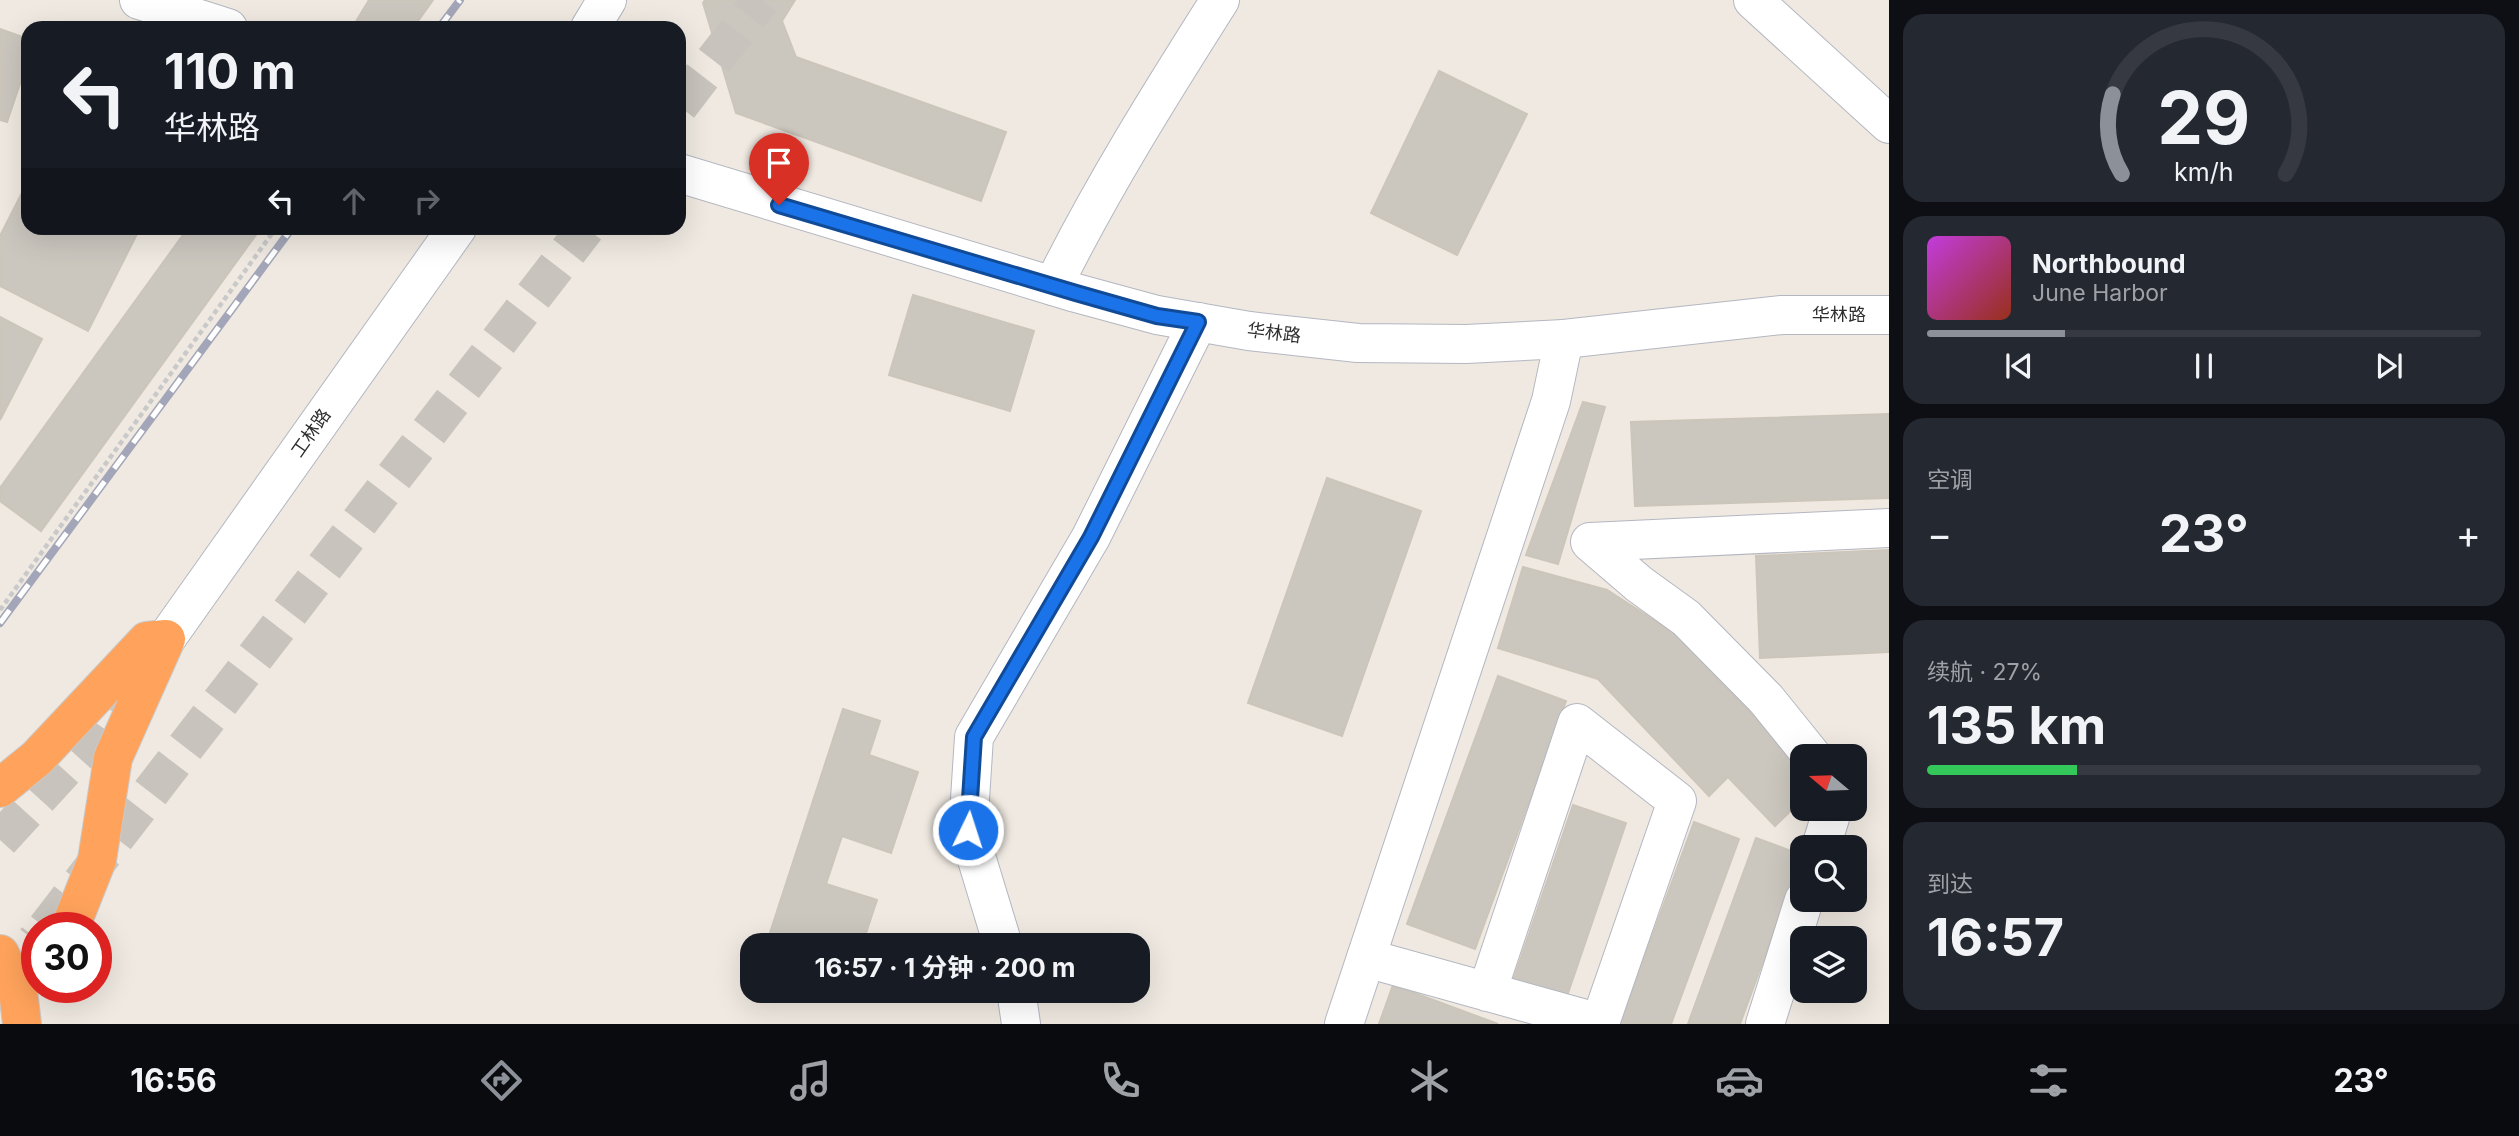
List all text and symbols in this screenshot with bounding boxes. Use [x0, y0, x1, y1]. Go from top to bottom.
text: 110 m [164, 42, 296, 101]
icon: left [49, 49, 140, 140]
text: 29 [2157, 73, 2251, 162]
text: 华林路 [164, 108, 260, 147]
pin [749, 133, 809, 205]
icon: arrive [760, 144, 798, 182]
text: km/h [2174, 157, 2234, 187]
icon: left [262, 182, 300, 220]
icon: ahead [335, 182, 373, 220]
icon: right [408, 182, 446, 220]
text: Northbound [2032, 248, 2186, 279]
text: June Harbor [2032, 279, 2168, 307]
street label: 华林路 [1812, 304, 1866, 325]
street label: 华林路 [1246, 319, 1302, 346]
icon: previous [2000, 347, 2038, 385]
icon: pause [2185, 347, 2223, 385]
icon: next [2370, 347, 2408, 385]
street label: 工林路 [287, 405, 335, 461]
text: 空调 [1927, 466, 1973, 494]
text: 23° [2159, 502, 2249, 565]
text: − [1927, 511, 1952, 557]
text: + [2456, 511, 2481, 557]
text: 续航 · 27% [1927, 658, 2042, 686]
text: 135 km [1927, 694, 2106, 757]
north arrow [1790, 744, 1867, 821]
map controls [1790, 744, 1867, 1003]
position arrow [931, 793, 1005, 867]
button: search [1790, 835, 1867, 912]
text: 到达 [1927, 870, 1973, 898]
text: 16:57 [1927, 906, 2064, 969]
speed limit sign: 30 [21, 912, 112, 1003]
button: layers [1790, 926, 1867, 1003]
text: 16:57 · 1 分钟 · 200 m [814, 952, 1076, 983]
icon: directions [477, 1056, 526, 1105]
icon: music [786, 1056, 835, 1105]
icon: phone [1096, 1056, 1145, 1105]
icon: climate [1405, 1056, 1454, 1105]
icon: car [1715, 1056, 1764, 1105]
icon: filters [2024, 1056, 2073, 1105]
text: 16:56 [130, 1061, 217, 1100]
text: 23° [2333, 1061, 2389, 1100]

